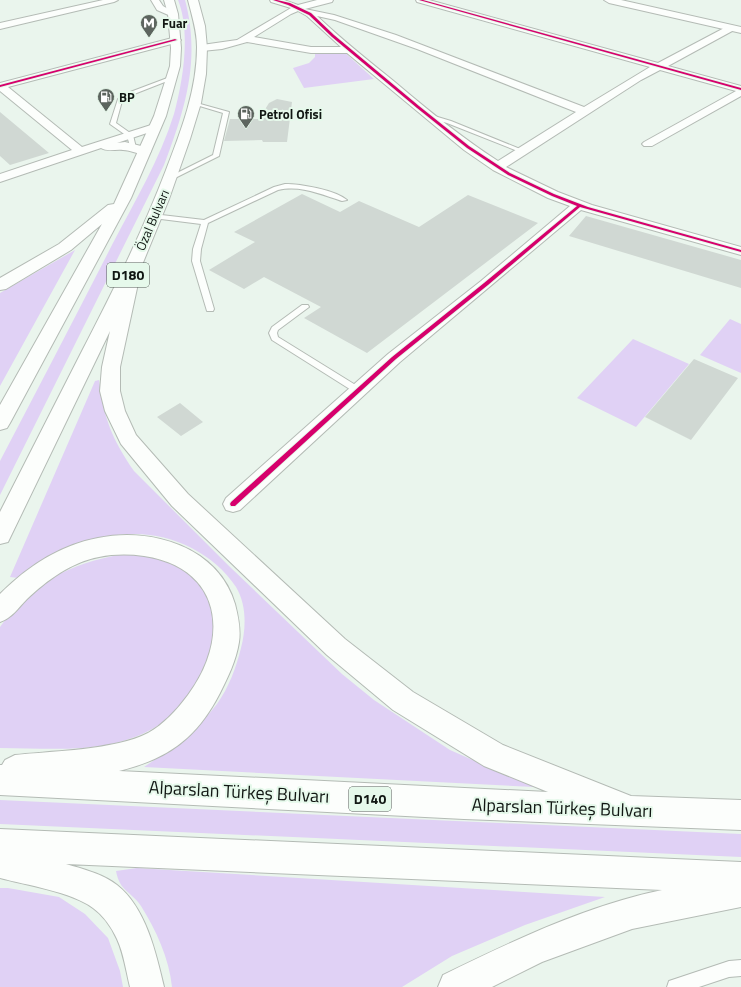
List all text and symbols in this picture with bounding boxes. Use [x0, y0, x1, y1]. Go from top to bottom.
metro station icon: Fuar [139, 13, 159, 38]
place label: Fuar [162, 13, 188, 33]
fuel station icon: BP [96, 87, 116, 112]
place label: BP [119, 87, 135, 107]
fuel station icon: Petrol Ofisi [236, 104, 256, 129]
place label: Petrol Ofisi [259, 104, 322, 124]
street label: Özal Bulvarı [130, 186, 174, 254]
road number: D180 [107, 263, 149, 287]
street label: Alparslan Türkeş Bulvarı [148, 773, 330, 810]
road number: D140 [349, 787, 391, 811]
street label: Alparslan Türkeş Bulvarı [471, 791, 653, 824]

